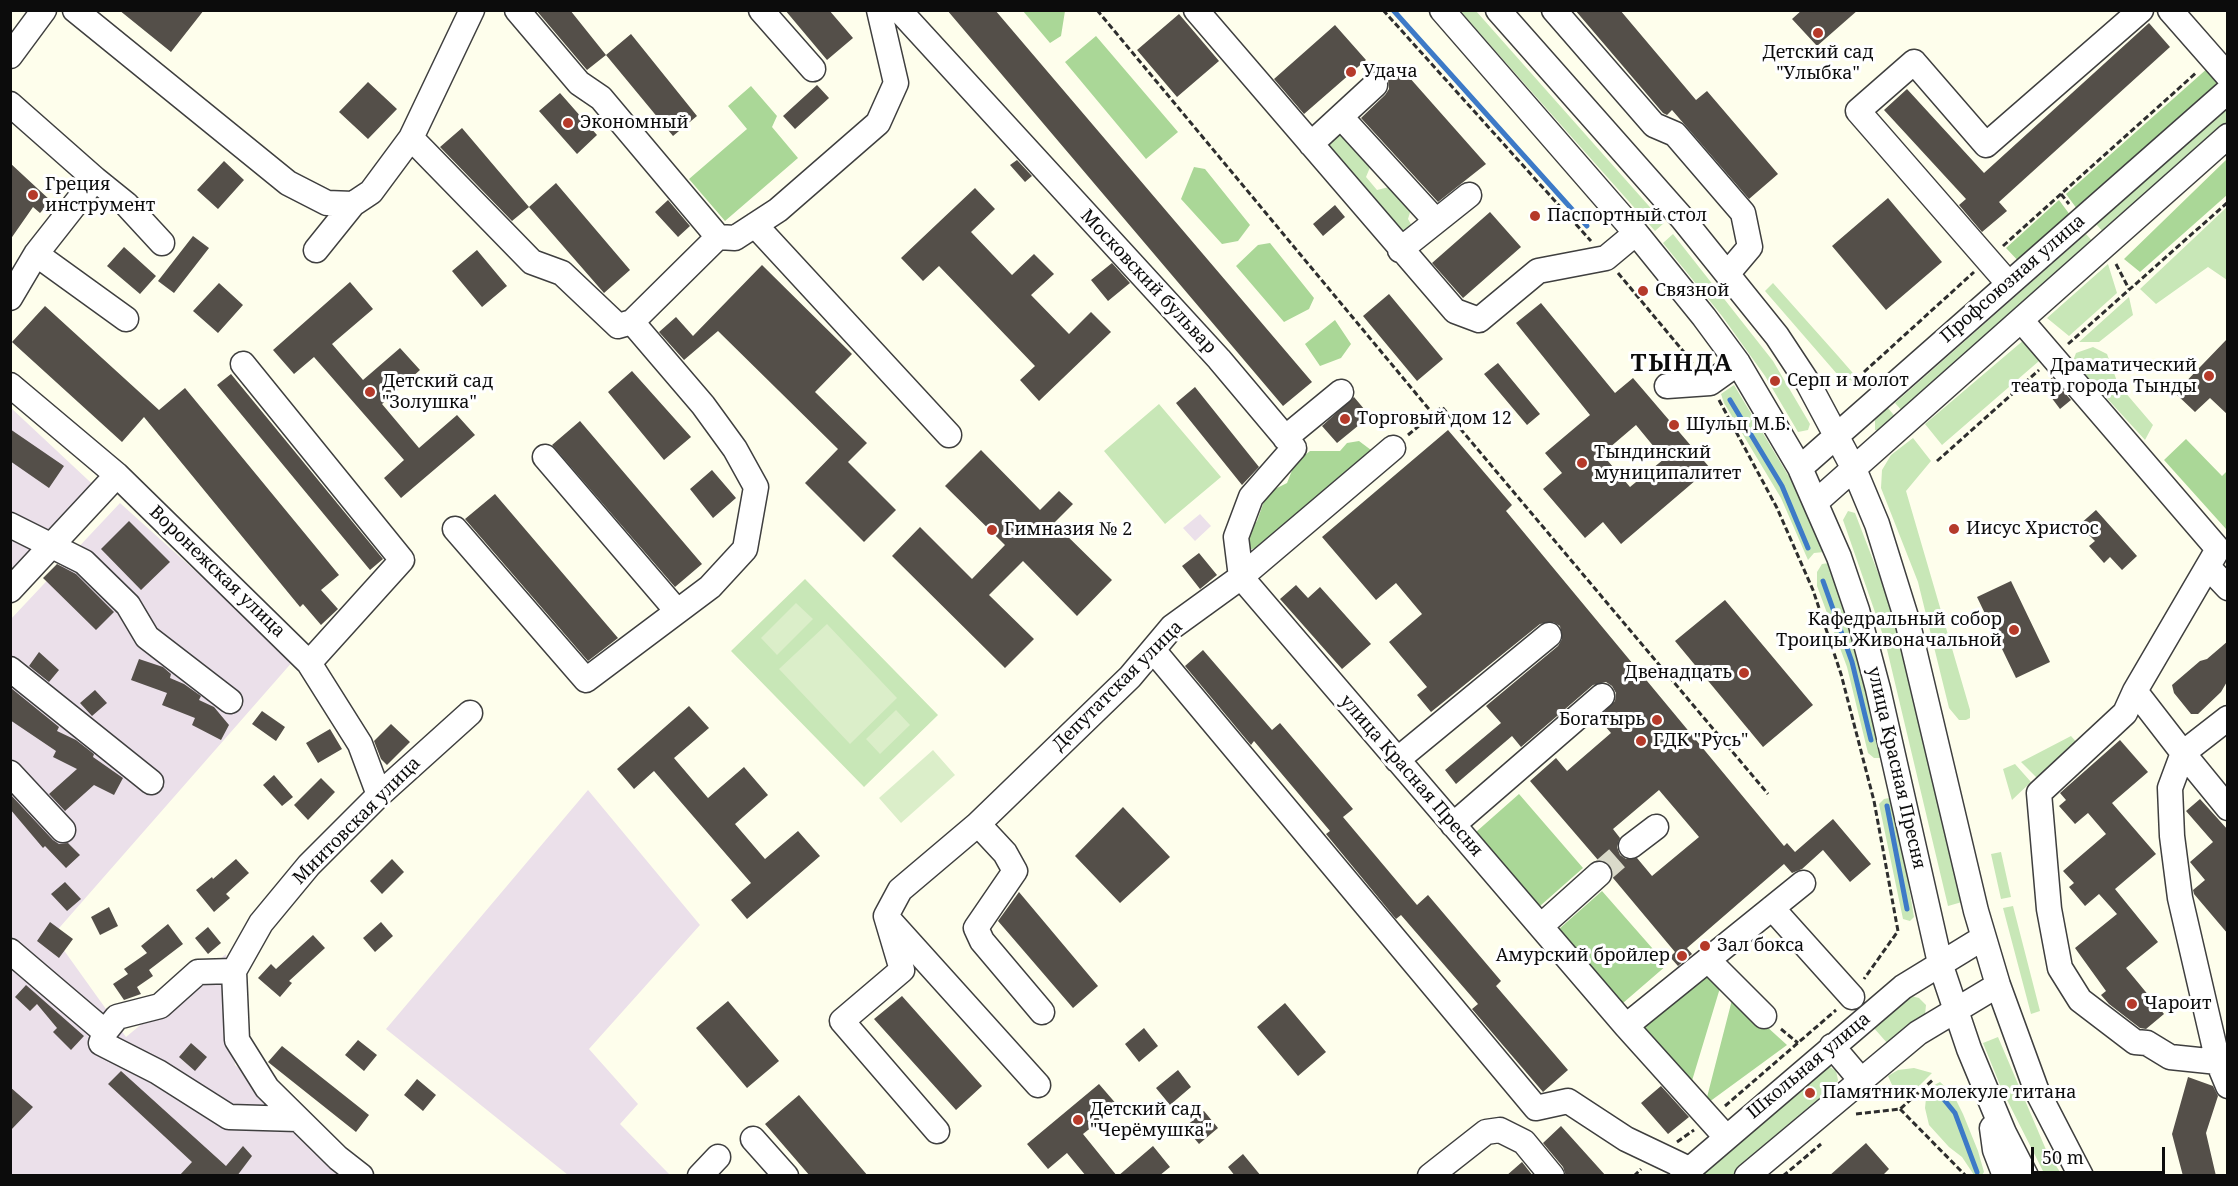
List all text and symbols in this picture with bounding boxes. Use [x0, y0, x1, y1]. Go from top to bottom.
marker: Детский сад "Улыбка" [1811, 26, 1825, 40]
place label: Детский сад "Улыбка" [1762, 42, 1874, 84]
place label: Удача [1363, 61, 1418, 83]
marker: Удача [1344, 65, 1358, 79]
place label: Экономный [580, 112, 689, 134]
marker: Экономный [561, 116, 575, 130]
place label: Греция инструмент [45, 174, 155, 216]
marker: Греция инструмент [26, 188, 40, 202]
street label: Московский бульвар [1076, 205, 1220, 359]
place label: Паспортный стол [1547, 205, 1707, 227]
marker: Паспортный стол [1528, 209, 1542, 223]
street label: Профсоюзная улица [1936, 210, 2090, 348]
place label: Связной [1655, 280, 1729, 302]
marker: Связной [1636, 284, 1650, 298]
district label: ТЫНДА [1631, 350, 1733, 378]
place label: Драматический театр города Тынды [2011, 355, 2197, 398]
marker: Драматический театр города Тынды [2202, 369, 2216, 383]
place label: Серп и молот [1787, 370, 1909, 392]
place label: Детский сад "Золушка" [382, 371, 493, 413]
marker: Серп и молот [1768, 374, 1782, 388]
marker: Детский сад "Золушка" [363, 385, 377, 399]
place label: Торговый дом 12 [1357, 408, 1512, 430]
marker: Торговый дом 12 [1338, 412, 1352, 426]
place label: Шульц М.Б. [1686, 414, 1790, 436]
marker: Шульц М.Б. [1667, 418, 1681, 432]
place label: Тындинский муниципалитет [1594, 442, 1741, 484]
marker: Тындинский муниципалитет [1575, 456, 1589, 470]
street label: Воронежская улица [145, 502, 289, 642]
place label: Иисус Христос [1966, 518, 2099, 540]
place label: Гимназия № 2 [1004, 519, 1132, 541]
marker: Иисус Христос [1947, 522, 1961, 536]
marker: Гимназия № 2 [985, 523, 999, 537]
place label: Кафедральный собор Троицы Живоначальной [1776, 609, 2002, 652]
street label: Депутатская улица [1049, 617, 1187, 755]
marker: Кафедральный собор Троицы Живоначальной [2007, 623, 2021, 637]
place label: Двенадцать [1624, 662, 1732, 684]
street label: улица Красная Пресня [1862, 665, 1930, 871]
marker: Двенадцать [1737, 666, 1751, 680]
street label: улица Красная Пресня [1335, 691, 1487, 861]
place label: Богатырь [1559, 709, 1645, 731]
marker: Богатырь [1650, 713, 1664, 727]
place label: ГДК "Русь" [1653, 730, 1748, 752]
marker: ГДК "Русь" [1634, 734, 1648, 748]
street label: Миитовская улица [289, 753, 425, 889]
place label: Зал бокса [1717, 935, 1804, 957]
marker: Зал бокса [1698, 939, 1712, 953]
place label: Амурский бройлер [1496, 945, 1670, 967]
marker: Амурский бройлер [1675, 949, 1689, 963]
place label: Чароит [2144, 993, 2211, 1015]
marker: Чароит [2125, 997, 2139, 1011]
street label: Школьная улица [1743, 1008, 1875, 1124]
place label: Памятник молекуле титана [1822, 1082, 2077, 1104]
marker: Памятник молекуле титана [1803, 1086, 1817, 1100]
place label: Детский сад "Черёмушка" [1090, 1099, 1212, 1142]
marker: Детский сад "Черёмушка" [1071, 1113, 1085, 1127]
scale bar [2034, 1135, 2168, 1173]
text: 50 m [2042, 1145, 2084, 1169]

